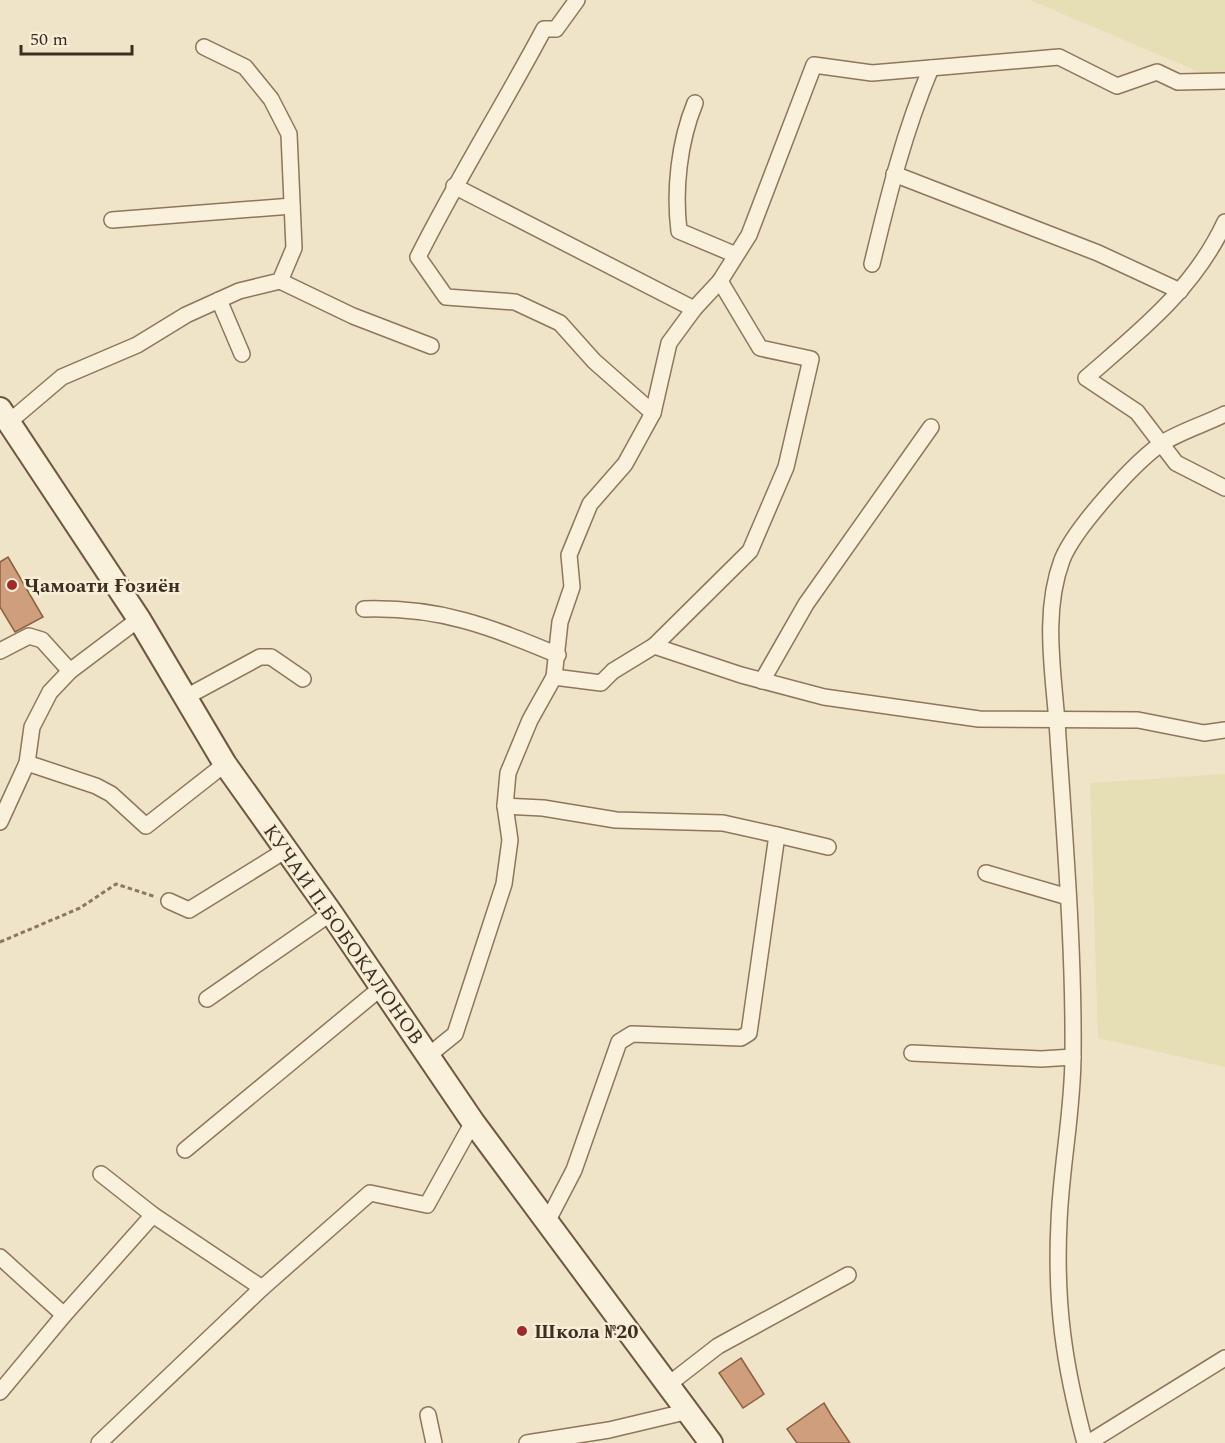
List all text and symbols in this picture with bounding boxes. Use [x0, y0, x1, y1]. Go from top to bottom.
scale bar [21, 18, 132, 56]
text: 50 m [30, 26, 68, 53]
place label: Ҷамоати Ғозиён [24, 571, 180, 601]
marker: Ҷамоати Ғозиён [5, 578, 19, 592]
street label: КУЧАИ П.БОБОКАЛОНОВ [255, 818, 431, 1051]
place label: Школа №20 [534, 1317, 638, 1347]
marker: Школа №20 [515, 1324, 529, 1338]

